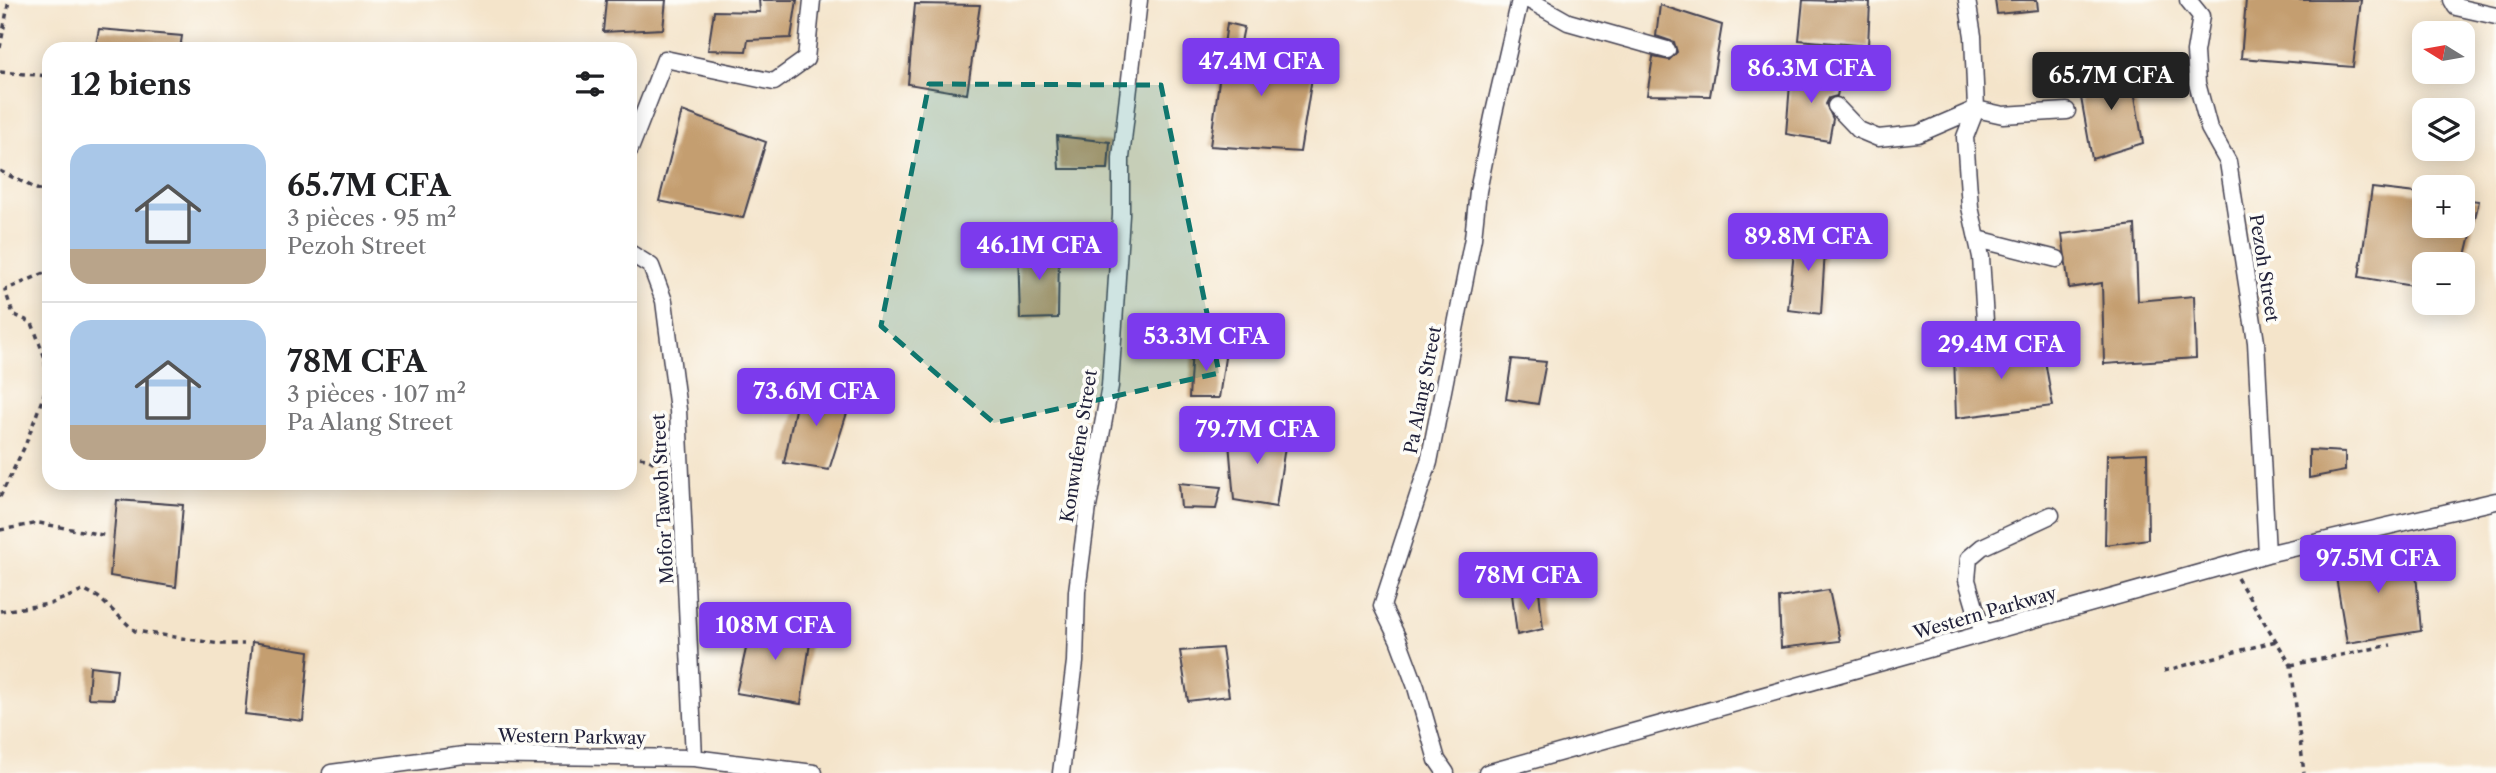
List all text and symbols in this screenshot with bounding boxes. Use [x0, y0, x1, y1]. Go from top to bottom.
north arrow [2412, 21, 2474, 84]
map controls [2412, 21, 2475, 315]
pin: 47.4M CFA [1181, 38, 1341, 98]
pin: 86.3M CFA [1731, 46, 1891, 105]
text: 47.4M CFA [1198, 47, 1324, 75]
pin: 65.7M CFA [2031, 52, 2191, 112]
text: 86.3M CFA [1747, 54, 1875, 82]
text: 65.7M CFA [2048, 61, 2174, 89]
icon: filters [571, 65, 609, 103]
text: 12 biens [70, 66, 191, 103]
button: layers [2412, 98, 2475, 161]
text: 65.7M CFA [287, 167, 450, 204]
icon: home [126, 172, 210, 256]
button: + [2412, 175, 2475, 238]
text: 3 pièces · 95 m² [287, 204, 456, 232]
street label: Pezoh Street [2245, 212, 2283, 324]
pin: 89.8M CFA [1728, 214, 1888, 273]
pin: 46.1M CFA [959, 222, 1119, 282]
text: 89.8M CFA [1744, 222, 1872, 250]
text: 46.1M CFA [977, 231, 1101, 259]
text: Pezoh Street [287, 232, 426, 260]
button: − [2412, 252, 2475, 315]
pin: 53.3M CFA [1126, 314, 1286, 373]
text: 53.3M CFA [1143, 322, 1269, 350]
pin: 29.4M CFA [1921, 322, 2081, 381]
street label: Pa Alang Street [1400, 324, 1446, 456]
text: 29.4M CFA [1937, 330, 2065, 358]
text: 78M CFA [287, 343, 426, 380]
icon: home [126, 348, 210, 432]
street label: Konwufene Street [1056, 367, 1102, 524]
pin: 73.6M CFA [736, 368, 896, 428]
text: 73.6M CFA [753, 377, 879, 405]
text: 3 pièces · 107 m² [287, 380, 466, 408]
pin: 79.7M CFA [1177, 406, 1337, 466]
text: Pa Alang Street [287, 408, 453, 436]
street label: Mofor Tawoh Street [648, 412, 678, 585]
text: 79.7M CFA [1195, 415, 1319, 443]
pin: 97.5M CFA [2298, 536, 2458, 595]
text: 97.5M CFA [2316, 544, 2440, 572]
pin: 78M CFA [1463, 552, 1593, 612]
text: 78M CFA [1475, 561, 1581, 589]
street label: Western Parkway [1910, 582, 2060, 644]
pin: 108M CFA [703, 602, 847, 662]
text: 108M CFA [715, 611, 835, 639]
street label: Western Parkway [497, 725, 647, 749]

